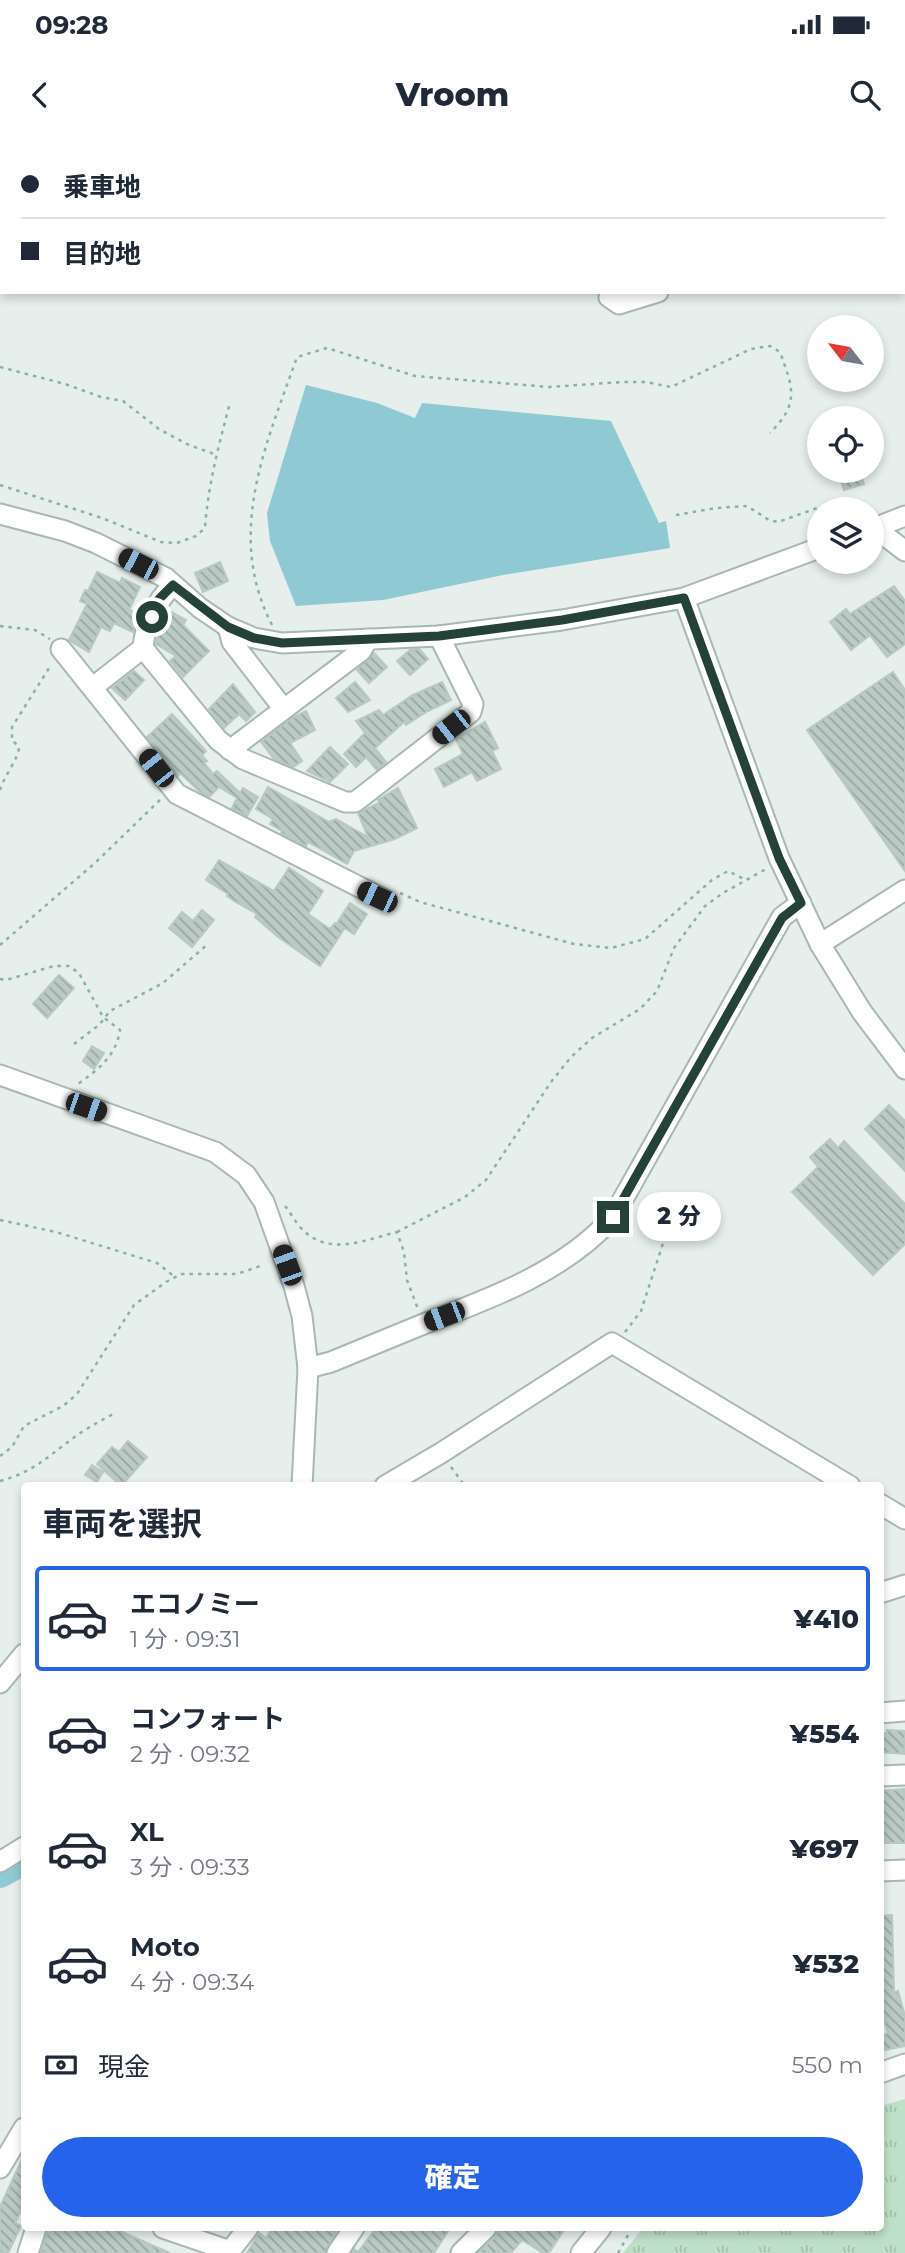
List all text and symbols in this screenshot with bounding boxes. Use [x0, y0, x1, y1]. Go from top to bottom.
text: 09:28 [35, 9, 109, 41]
text: Vroom [396, 75, 509, 114]
icon: back [21, 76, 59, 114]
icon: search [846, 76, 884, 114]
text: 乗車地 [63, 171, 141, 203]
text: 目的地 [63, 238, 141, 270]
north arrow [807, 315, 884, 392]
map controls [807, 315, 884, 574]
button: locate [807, 406, 884, 483]
button: layers [807, 497, 884, 574]
car [115, 545, 162, 583]
route start [136, 601, 168, 633]
car [428, 706, 475, 748]
car [135, 745, 178, 791]
car [354, 879, 401, 915]
car [63, 1090, 110, 1124]
callout: 2 分 [638, 1192, 722, 1242]
route end [597, 1201, 629, 1233]
text: 2 分 [657, 1202, 701, 1230]
car [270, 1242, 305, 1288]
car [421, 1299, 468, 1333]
text: 車両を選択 [42, 1504, 202, 1543]
icon: car [46, 1587, 109, 1650]
text: エコノミー [130, 1588, 260, 1620]
text: ¥410 [794, 1603, 859, 1635]
text: 1 分 · 09:31 [130, 1625, 241, 1653]
icon: car [46, 1702, 109, 1765]
text: コンフォート [130, 1703, 285, 1735]
text: ¥554 [790, 1718, 859, 1750]
text: 2 分 · 09:32 [130, 1740, 250, 1768]
text: XL [130, 1816, 164, 1848]
icon: car [46, 1817, 109, 1880]
text: ¥697 [790, 1833, 859, 1865]
text: 3 分 · 09:33 [130, 1853, 250, 1881]
text: Moto [130, 1931, 200, 1963]
icon: car [46, 1932, 109, 1995]
text: ¥532 [793, 1948, 859, 1980]
text: 4 分 · 09:34 [130, 1968, 254, 1996]
icon: cash [42, 2046, 80, 2084]
text: 現金 [98, 2051, 150, 2083]
text: 550 m [791, 2051, 863, 2079]
button: 確定 [42, 2137, 863, 2217]

